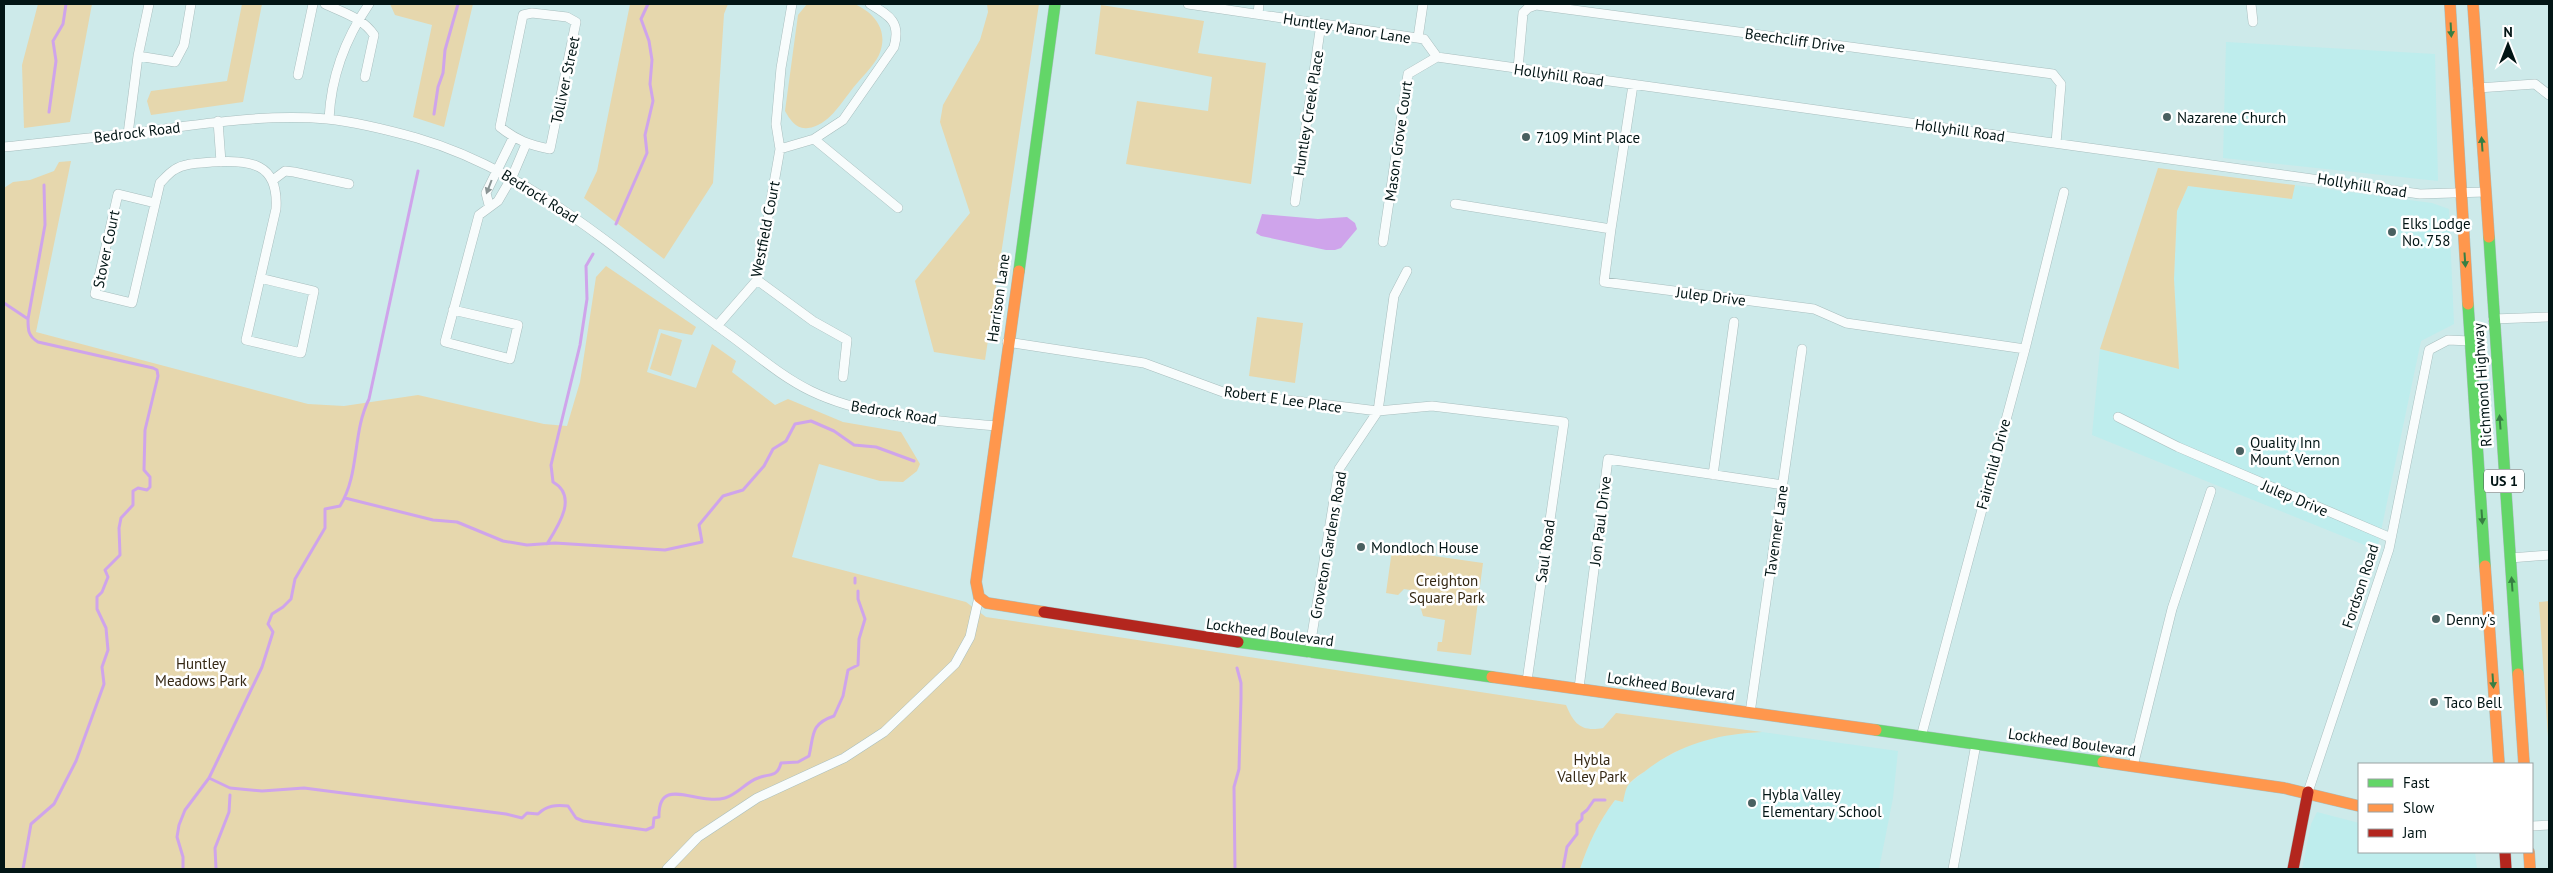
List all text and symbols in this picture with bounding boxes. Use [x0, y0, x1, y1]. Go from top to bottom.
street label: Huntley Manor Lane [1282, 9, 1412, 47]
north arrow [2483, 20, 2533, 70]
one-way arrow [2447, 22, 2455, 38]
text: N [2503, 23, 2513, 41]
street label: Beechcliff Drive [1744, 24, 1846, 56]
street label: Tolliver Street [546, 34, 584, 126]
street label: Huntley Creek Place [1289, 49, 1327, 177]
street label: Hollyhill Road [1513, 59, 1605, 91]
street label: Mason Grove Court [1380, 80, 1416, 202]
place label: Nazarene Church [2177, 108, 2286, 127]
marker: Nazarene Church [2161, 111, 2173, 123]
street label: Hollyhill Road [1914, 114, 2006, 146]
street label: Bedrock Road [93, 117, 181, 147]
place label: 7109 Mint Place [1536, 128, 1640, 147]
marker: 7109 Mint Place [1520, 131, 1532, 143]
one-way arrow [2477, 135, 2485, 151]
street label: Bedrock Road [498, 165, 582, 227]
street label: Hollyhill Road [2316, 169, 2408, 201]
street label: Westfield Court [746, 179, 784, 279]
one-way arrow [485, 180, 493, 195]
street label: Stover Court [88, 208, 124, 290]
place label: Elks Lodge No. 758 [2402, 214, 2471, 250]
marker: Elks Lodge No. 758 [2386, 226, 2398, 238]
street label: Harrison Lane [982, 253, 1014, 343]
one-way arrow [2461, 253, 2469, 269]
street label: Julep Drive [1674, 282, 1747, 310]
street label: Richmond Highway [2468, 322, 2496, 448]
street label: Robert E Lee Place [1223, 381, 1343, 417]
street label: Bedrock Road [850, 396, 938, 428]
one-way arrow [2496, 414, 2504, 430]
street label: Fairchild Drive [1972, 416, 2014, 512]
place label: Quality Inn Mount Vernon [2250, 433, 2340, 469]
marker: Quality Inn Mount Vernon [2234, 445, 2246, 457]
street label: Groveton Gardens Road [1306, 470, 1350, 620]
road number: US 1 [2484, 470, 2524, 492]
street label: Jon Paul Drive [1585, 475, 1615, 568]
street label: Julep Drive [2258, 475, 2331, 520]
street label: Tavenner Lane [1760, 484, 1792, 578]
one-way arrow [2478, 509, 2486, 525]
street label: Saul Road [1531, 518, 1559, 584]
place label: Mondloch House [1371, 538, 1479, 557]
marker: Mondloch House [1355, 541, 1367, 553]
street label: Fordson Road [2337, 542, 2383, 630]
park label: Creighton Square Park [1409, 571, 1486, 607]
one-way arrow [2507, 576, 2515, 592]
place label: Denny's [2446, 610, 2496, 629]
marker: Denny's [2430, 613, 2442, 625]
street label: Lockheed Boulevard [1205, 614, 1335, 650]
park label: Huntley Meadows Park [155, 654, 248, 690]
street label: Lockheed Boulevard [1606, 668, 1736, 704]
one-way arrow [2489, 674, 2497, 690]
place label: Taco Bell [2444, 693, 2502, 712]
marker: Taco Bell [2428, 696, 2440, 708]
street label: Lockheed Boulevard [2007, 724, 2137, 760]
park label: Hybla Valley Park [1556, 750, 1627, 786]
legend [2358, 763, 2533, 853]
text: Fast [2403, 773, 2430, 792]
place label: Hybla Valley Elementary School [1762, 785, 1882, 821]
marker: Hybla Valley Elementary School [1746, 797, 1758, 809]
text: Slow [2403, 798, 2434, 817]
text: Jam [2402, 823, 2427, 842]

